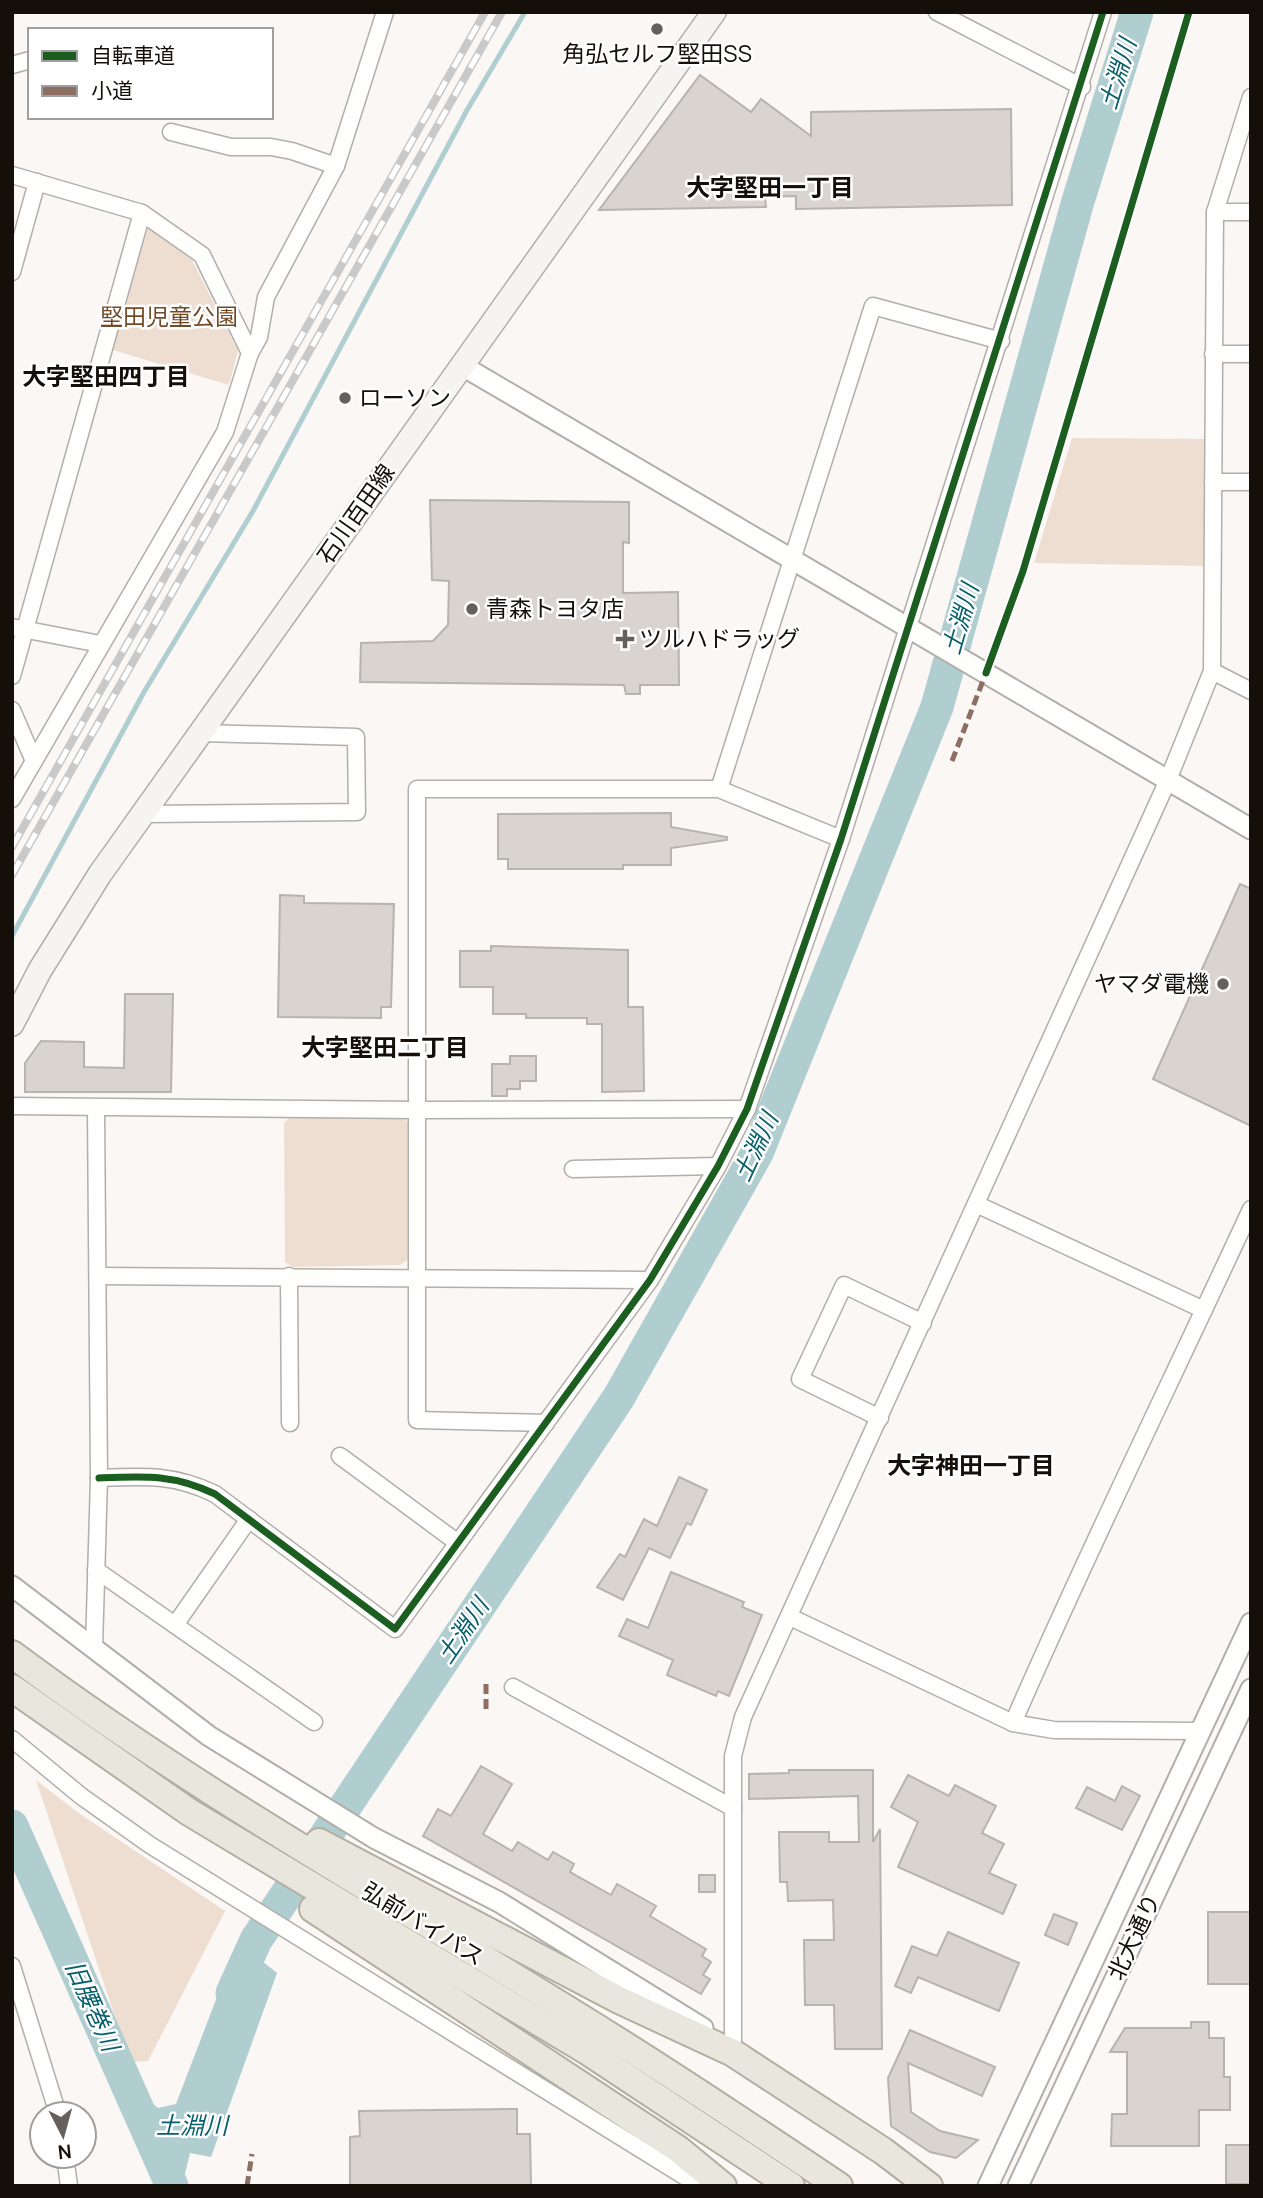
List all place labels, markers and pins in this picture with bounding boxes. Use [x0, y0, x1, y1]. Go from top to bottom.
marker: 角弘セルフ堅田SS [649, 21, 665, 37]
place label: 角弘セルフ堅田SS [562, 37, 752, 69]
place label: ローソン [359, 381, 451, 413]
marker: ローソン [337, 390, 353, 406]
place label: 青森トヨタ店 [486, 592, 624, 624]
marker: 青森トヨタ店 [464, 601, 480, 617]
place label: ツルハドラッグ [639, 622, 800, 654]
marker: ツルハドラッグ [617, 631, 633, 647]
place label: ヤマダ電機 [1094, 967, 1209, 999]
marker: ヤマダ電機 [1215, 976, 1231, 992]

